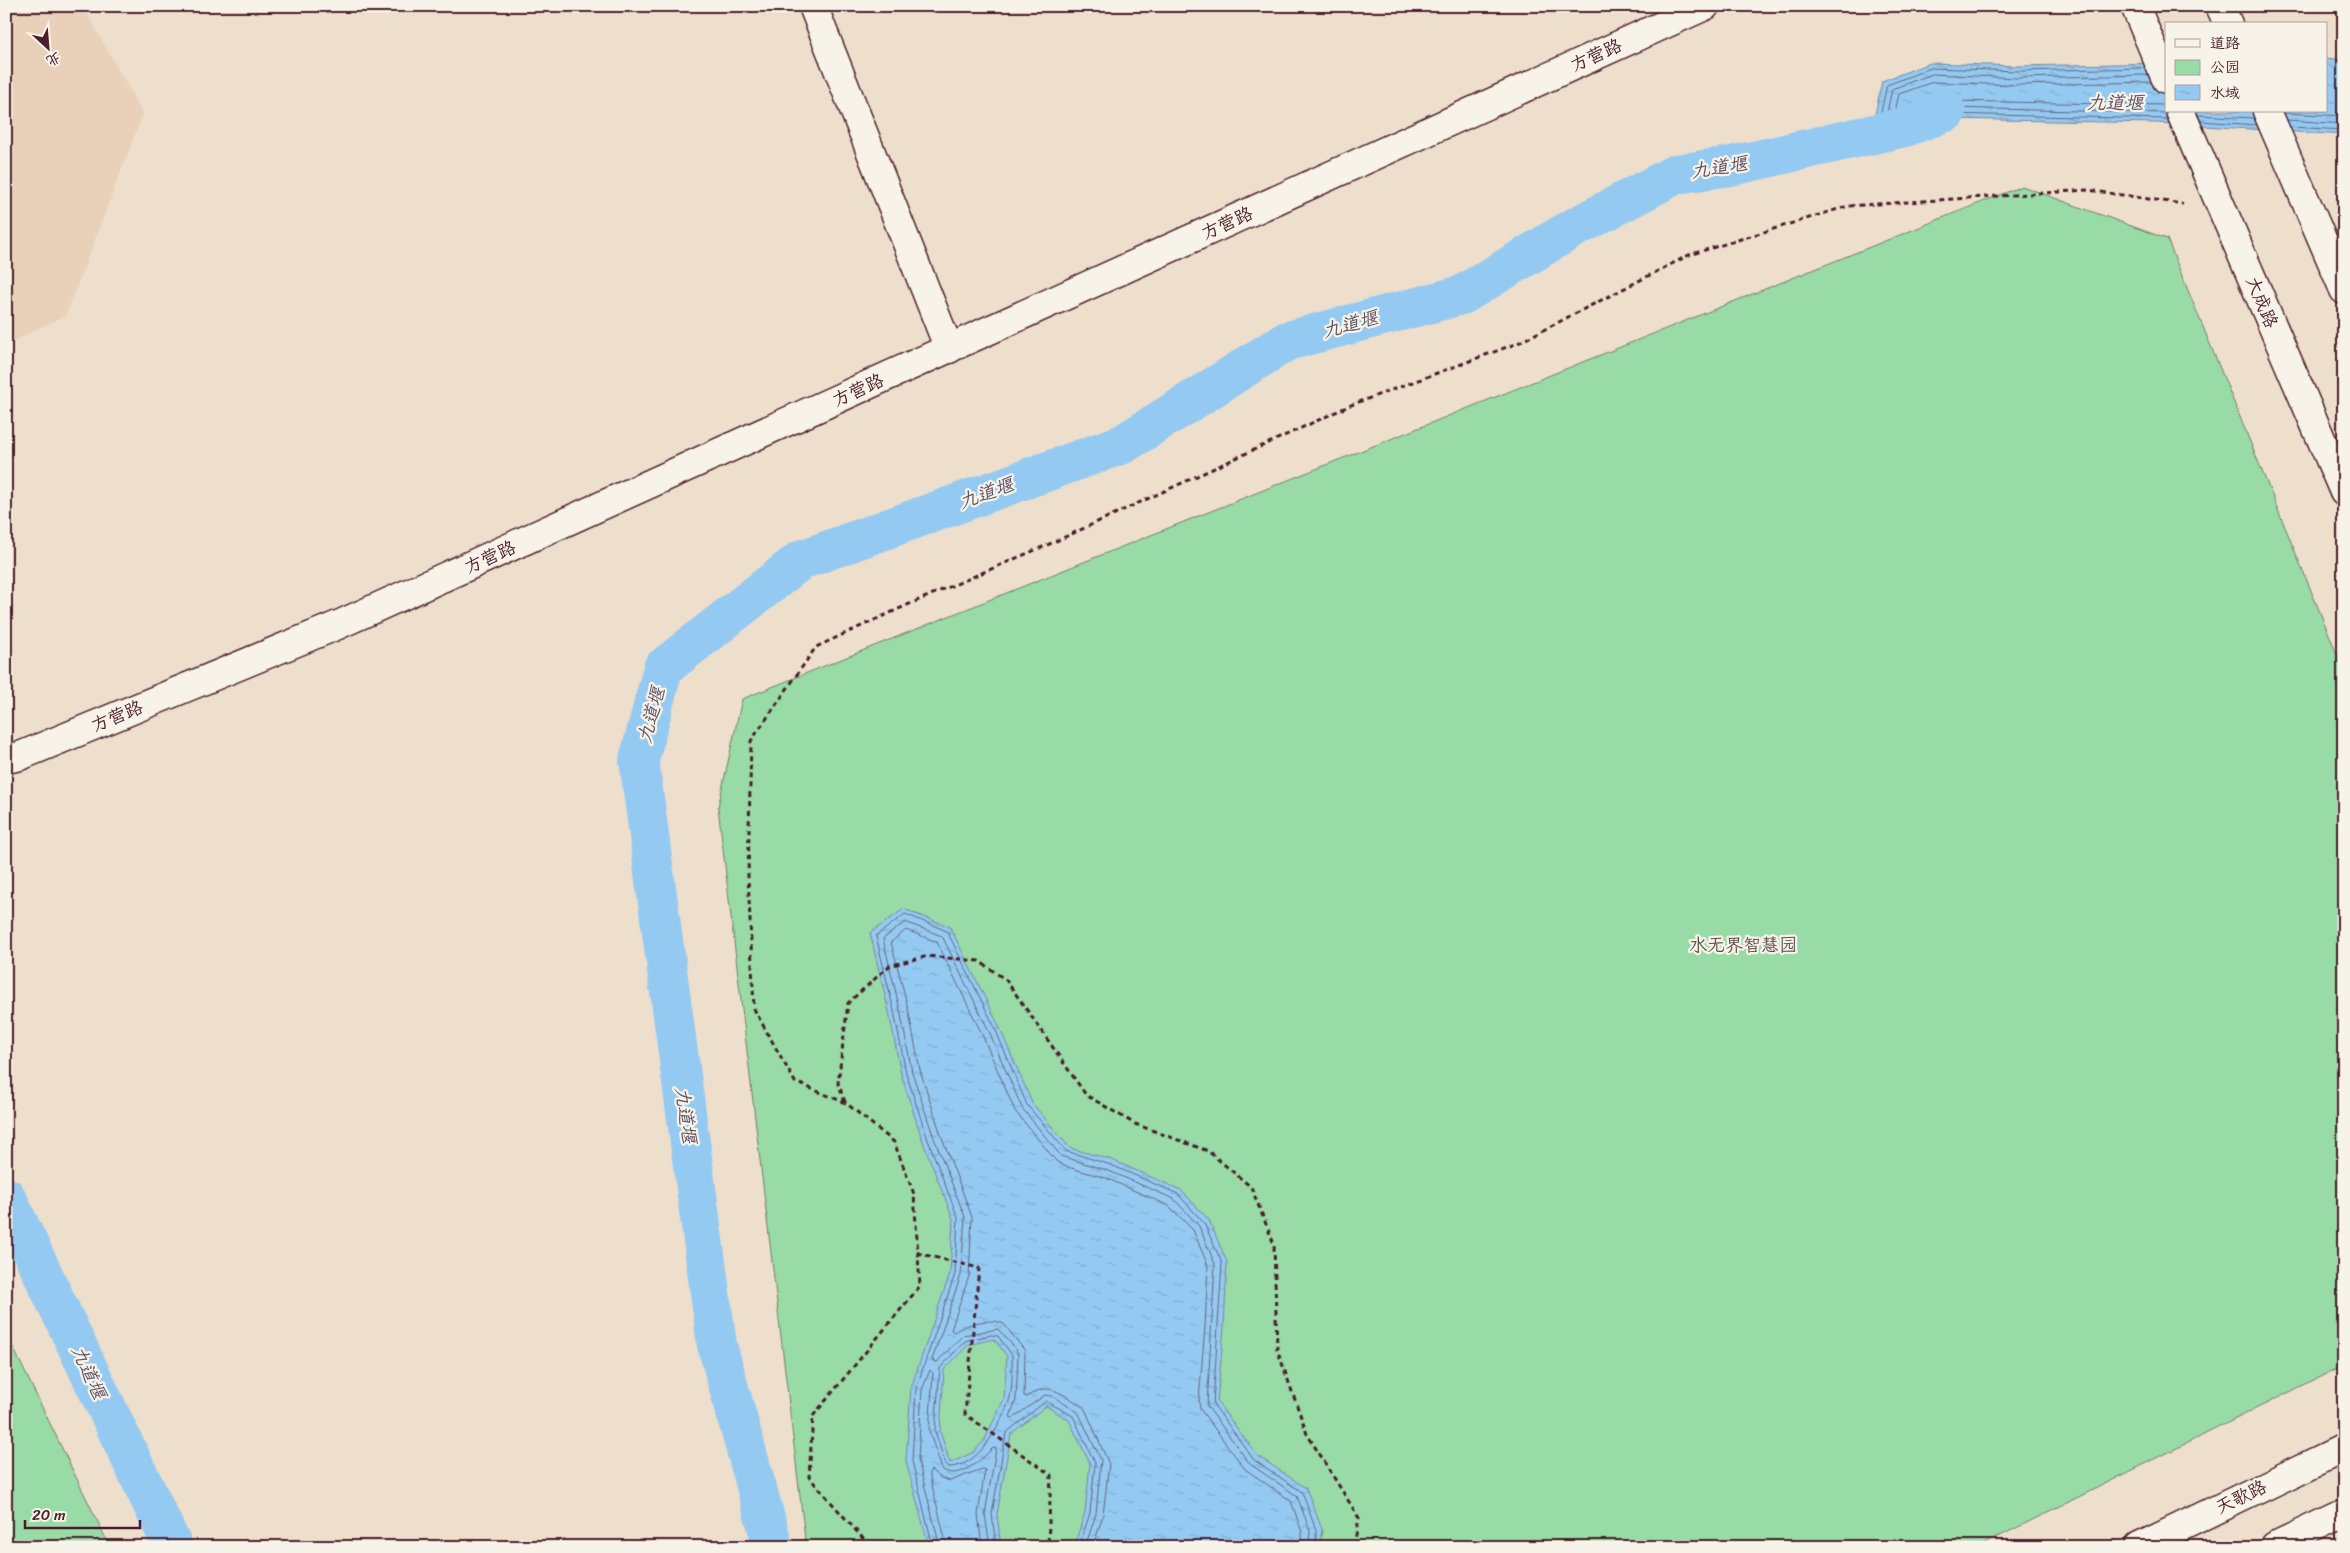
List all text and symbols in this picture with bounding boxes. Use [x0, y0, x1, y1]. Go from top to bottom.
north arrow [22, 22, 72, 72]
legend [2165, 22, 2328, 112]
street label: 方营路 [1565, 29, 1627, 81]
text: 道路 [2210, 30, 2240, 56]
text: 北 [42, 45, 65, 74]
text: 公园 [2210, 54, 2240, 80]
text: 水域 [2210, 80, 2240, 106]
water label: 九道堰 [2086, 86, 2145, 119]
water label: 九道堰 [1688, 146, 1752, 188]
street label: 方营路 [1196, 197, 1258, 249]
street label: 大成路 [2237, 271, 2287, 333]
water label: 九道堰 [1318, 300, 1384, 347]
street label: 方营路 [827, 364, 889, 416]
water label: 九道堰 [954, 467, 1020, 518]
street label: 方营路 [459, 531, 521, 583]
water label: 九道堰 [628, 681, 675, 747]
street label: 方营路 [86, 691, 148, 741]
park label: 水无界智慧园 [1689, 929, 1797, 961]
water label: 九道堰 [666, 1084, 707, 1147]
water label: 九道堰 [62, 1339, 117, 1407]
street label: 天歌路 [2210, 1471, 2272, 1523]
scale bar [25, 1498, 140, 1530]
text: 20 m [32, 1502, 66, 1528]

